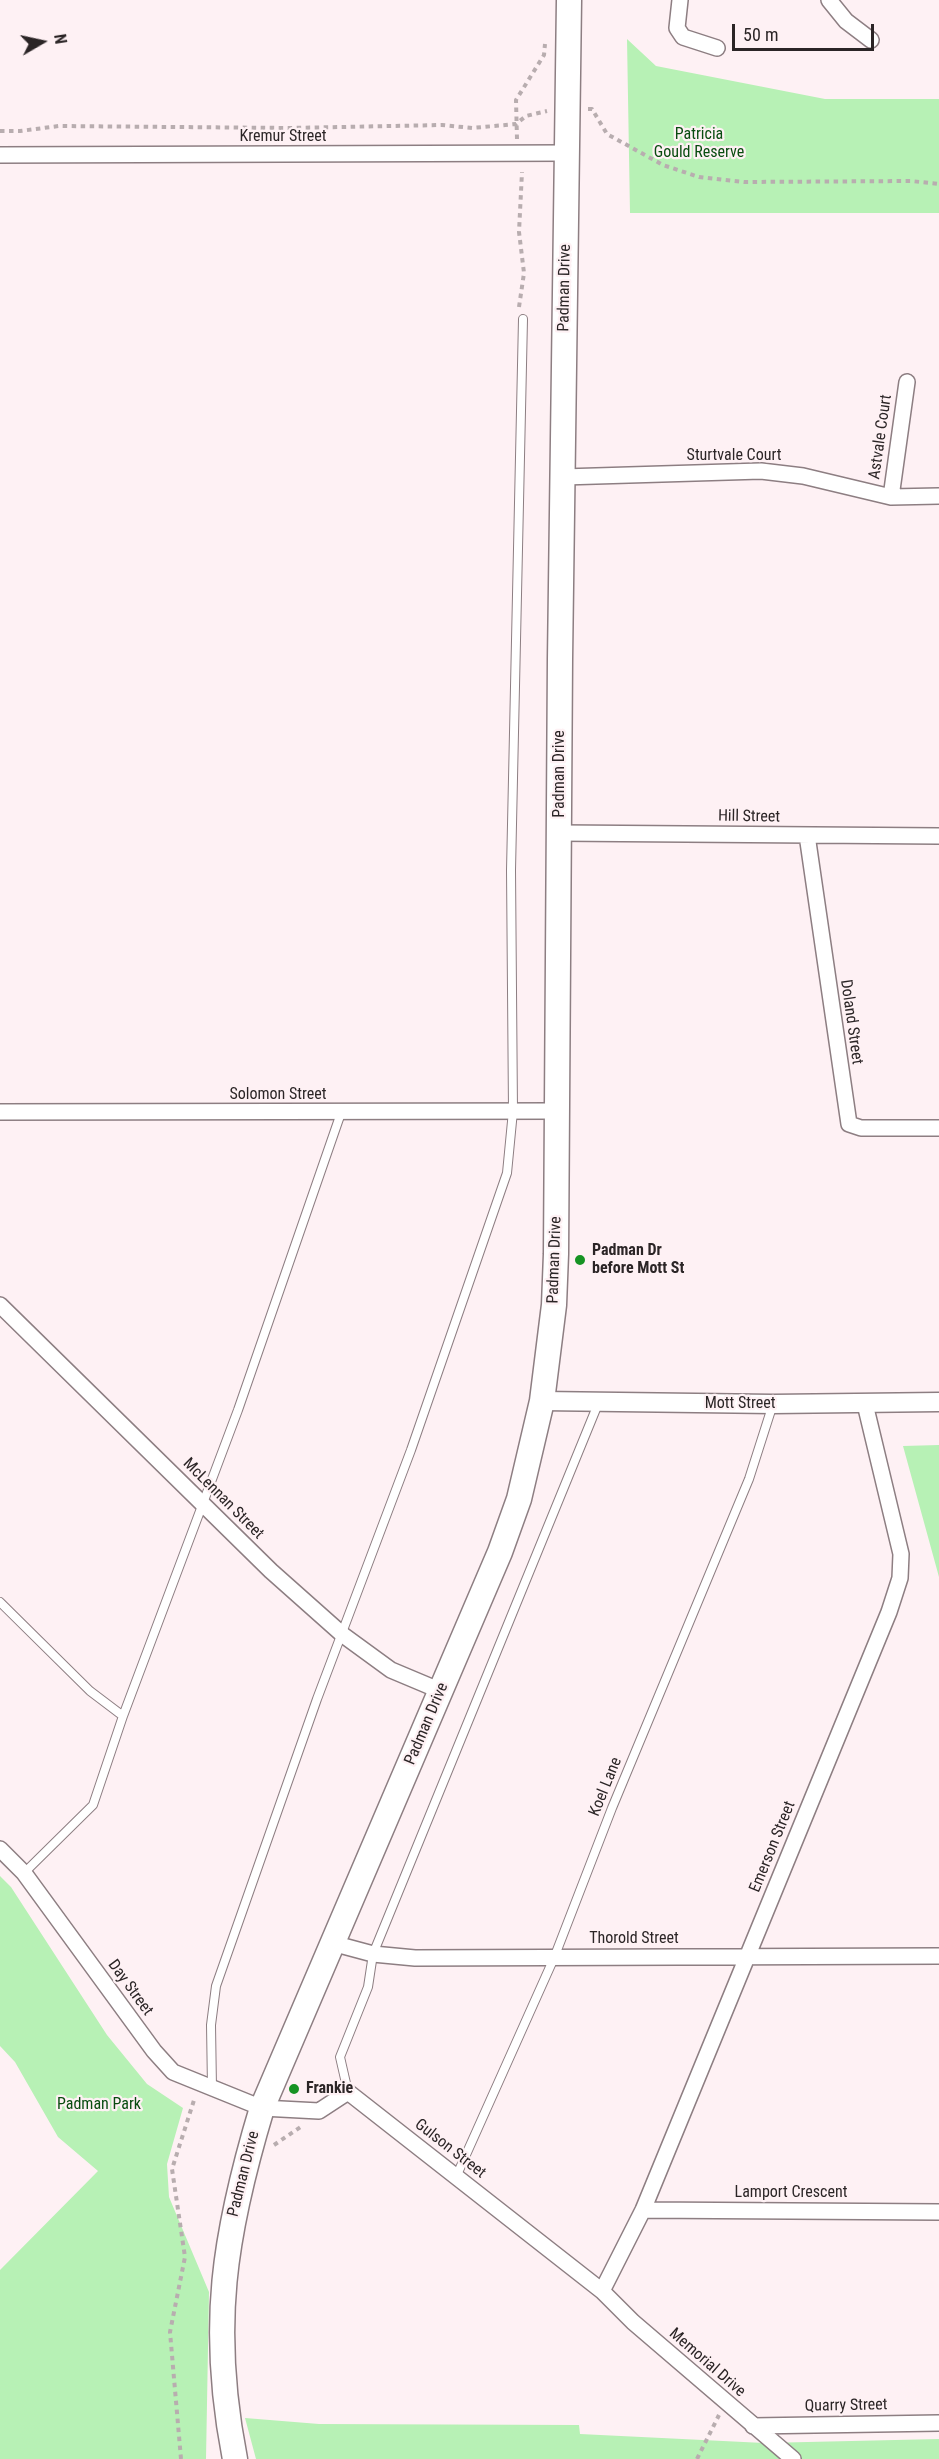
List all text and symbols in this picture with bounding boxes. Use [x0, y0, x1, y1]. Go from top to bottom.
north arrow [12, 12, 72, 72]
scale bar [735, 12, 878, 50]
text: 50 m [743, 24, 778, 45]
text: N [50, 33, 70, 45]
park label: Patricia Gould Reserve [654, 125, 744, 163]
street label: Kremur Street [240, 127, 326, 147]
street label: Padman Drive [555, 244, 575, 332]
street label: Astvale Court [866, 393, 896, 481]
street label: Sturtvale Court [687, 446, 781, 466]
street label: Padman Drive [550, 730, 570, 818]
street label: Hill Street [718, 807, 780, 827]
street label: Doland Street [836, 978, 866, 1066]
street label: Solomon Street [229, 1085, 327, 1105]
street label: Padman Drive [544, 1216, 566, 1304]
place label: Padman Dr before Mott St [592, 1241, 684, 1279]
marker: Padman Dr before Mott St [573, 1253, 587, 1267]
street label: Mott Street [705, 1394, 775, 1414]
street label: McLennan Street [179, 1455, 267, 1543]
street label: Padman Drive [401, 1680, 453, 1768]
street label: Koel Lane [586, 1755, 626, 1819]
street label: Emerson Street [746, 1799, 800, 1895]
street label: Thorold Street [589, 1929, 679, 1949]
street label: Day Street [103, 1956, 157, 2020]
place label: Frankie [306, 2079, 353, 2099]
marker: Frankie [287, 2082, 301, 2096]
park label: Padman Park [57, 2095, 141, 2115]
street label: Gulson Street [411, 2115, 489, 2183]
street label: Padman Drive [224, 2129, 264, 2219]
street label: Lamport Crescent [735, 2183, 847, 2203]
street label: Memorial Drive [665, 2325, 749, 2401]
street label: Quarry Street [804, 2396, 888, 2416]

